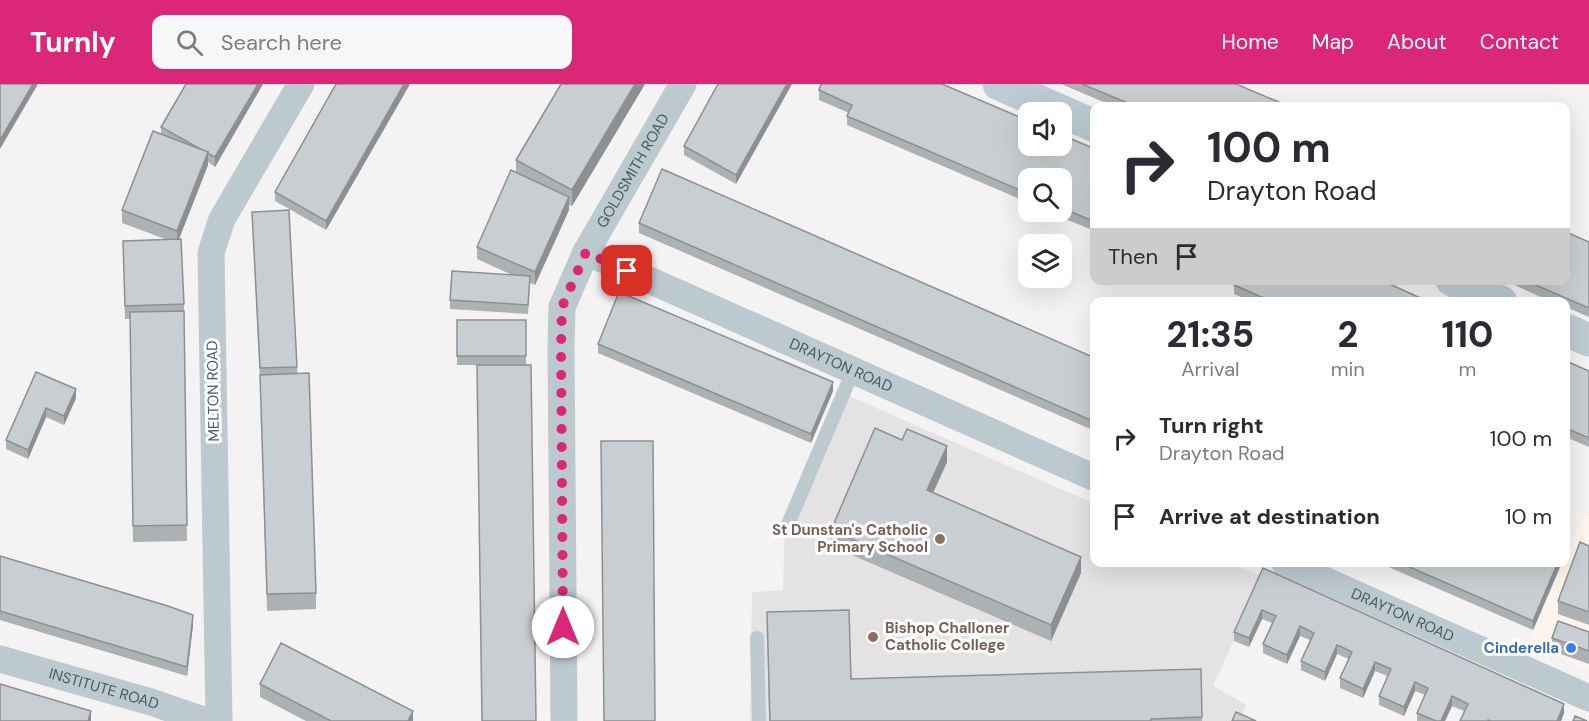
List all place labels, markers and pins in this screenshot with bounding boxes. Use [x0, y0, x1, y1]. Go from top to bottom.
pin [601, 245, 652, 296]
place label: St Dunstan's Catholic Primary School [772, 520, 928, 557]
marker: St Dunstan's Catholic Primary School [933, 532, 947, 546]
place label: Bishop Challoner Catholic College [885, 618, 1009, 655]
marker: Bishop Challoner Catholic College [866, 630, 880, 644]
place label: Cinderella [1484, 638, 1559, 658]
marker: Cinderella [1564, 641, 1578, 655]

